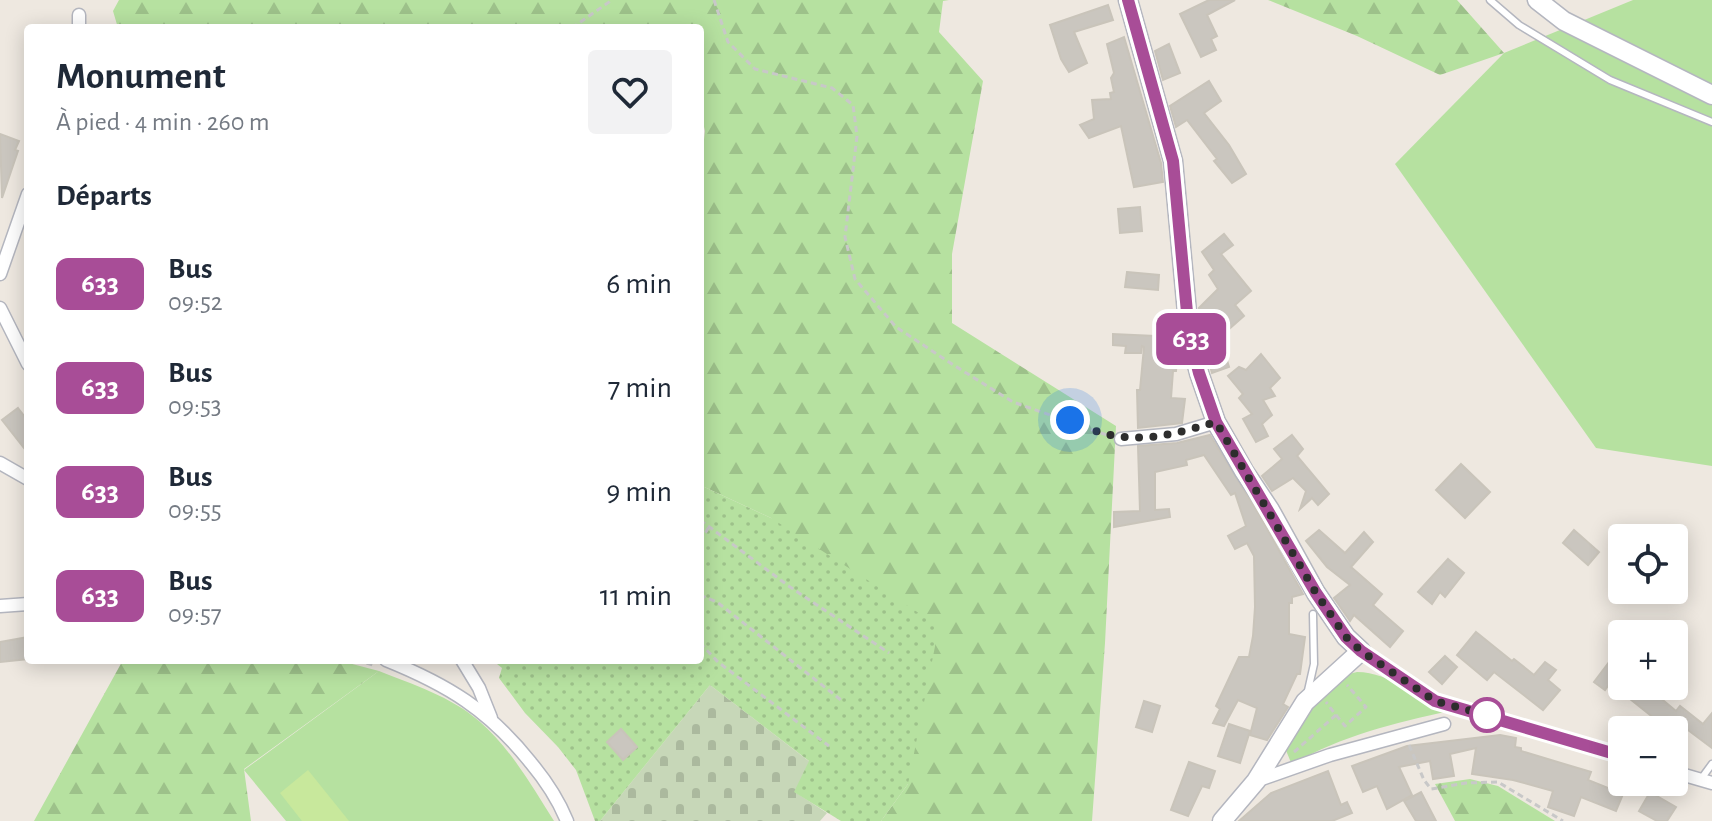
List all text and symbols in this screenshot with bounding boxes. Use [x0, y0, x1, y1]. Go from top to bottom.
button: heart [588, 50, 672, 134]
text: Monument [56, 58, 225, 96]
text: À pied · 4 min · 260 m [56, 109, 270, 135]
text: Départs [56, 181, 152, 211]
text: Bus [168, 254, 213, 284]
text: 6 min [606, 269, 672, 299]
text: 633 [81, 270, 119, 298]
text: 09:52 [168, 289, 223, 315]
line badge: 633 [1145, 313, 1237, 365]
text: 633 [1172, 325, 1210, 353]
text: Bus [168, 358, 213, 388]
text: 7 min [608, 373, 672, 403]
text: 633 [81, 374, 119, 402]
text: 09:53 [168, 393, 221, 419]
your location [1050, 400, 1090, 440]
text: Bus [168, 462, 213, 492]
text: 9 min [606, 477, 672, 507]
text: 633 [81, 478, 119, 506]
text: 09:55 [168, 497, 222, 523]
map controls [1608, 524, 1688, 796]
button: locate [1608, 524, 1688, 604]
text: Bus [168, 566, 213, 596]
text: 11 min [600, 581, 672, 611]
text: 633 [81, 582, 119, 610]
text: 09:57 [168, 601, 222, 627]
button: + [1608, 620, 1688, 700]
unlabelled marker [1470, 698, 1504, 732]
button: − [1608, 716, 1688, 796]

